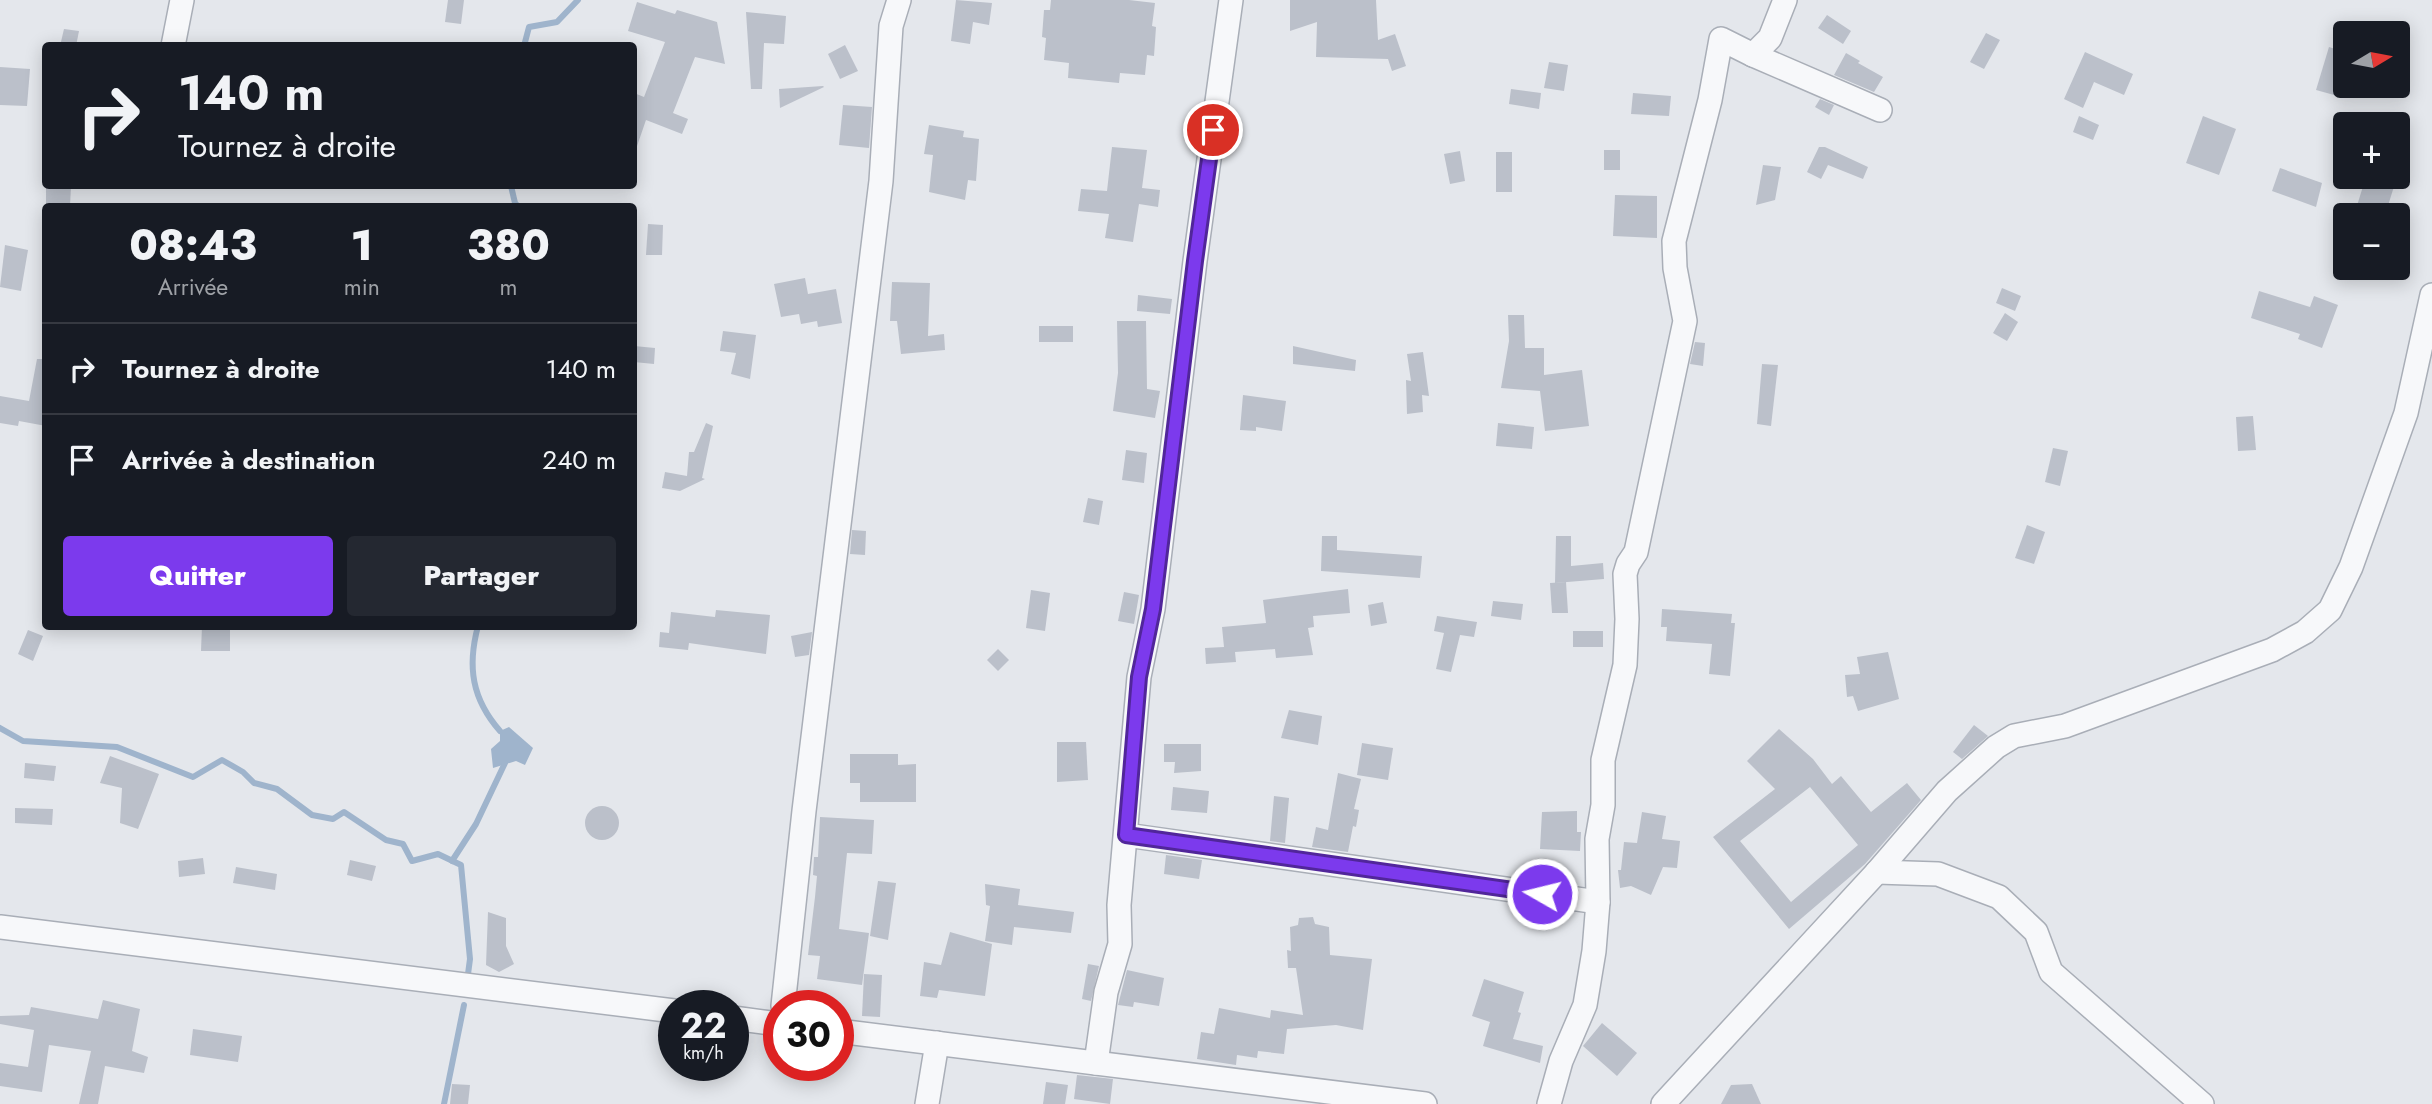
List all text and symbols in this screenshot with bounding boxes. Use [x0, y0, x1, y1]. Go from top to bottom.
north arrow [2333, 21, 2410, 98]
map controls [2333, 21, 2410, 280]
text: 140 m [178, 58, 324, 128]
icon: right [63, 70, 154, 161]
pin [1183, 100, 1243, 160]
icon: arrive [1194, 111, 1232, 149]
button: + [2333, 112, 2410, 189]
text: Tournez à droite [178, 123, 396, 169]
button: − [2333, 203, 2410, 280]
text: 08:43 [129, 215, 257, 276]
text: 1 [351, 215, 373, 276]
text: 380 [467, 215, 550, 276]
text: Arrivée [158, 270, 228, 304]
text: min [344, 270, 380, 304]
text: m [499, 270, 517, 304]
icon: right [63, 350, 101, 388]
text: Tournez à droite [122, 350, 320, 388]
text: 140 m [545, 350, 616, 388]
icon: arrive [63, 441, 101, 479]
text: Arrivée à destination [122, 441, 375, 479]
text: 240 m [542, 441, 616, 479]
button: Quitter [63, 536, 333, 616]
button: Partager [347, 536, 616, 616]
position arrow [1505, 857, 1579, 931]
speed limit sign: 30 [763, 990, 854, 1081]
text: 22 [681, 1001, 726, 1051]
text: km/h [683, 1040, 724, 1066]

